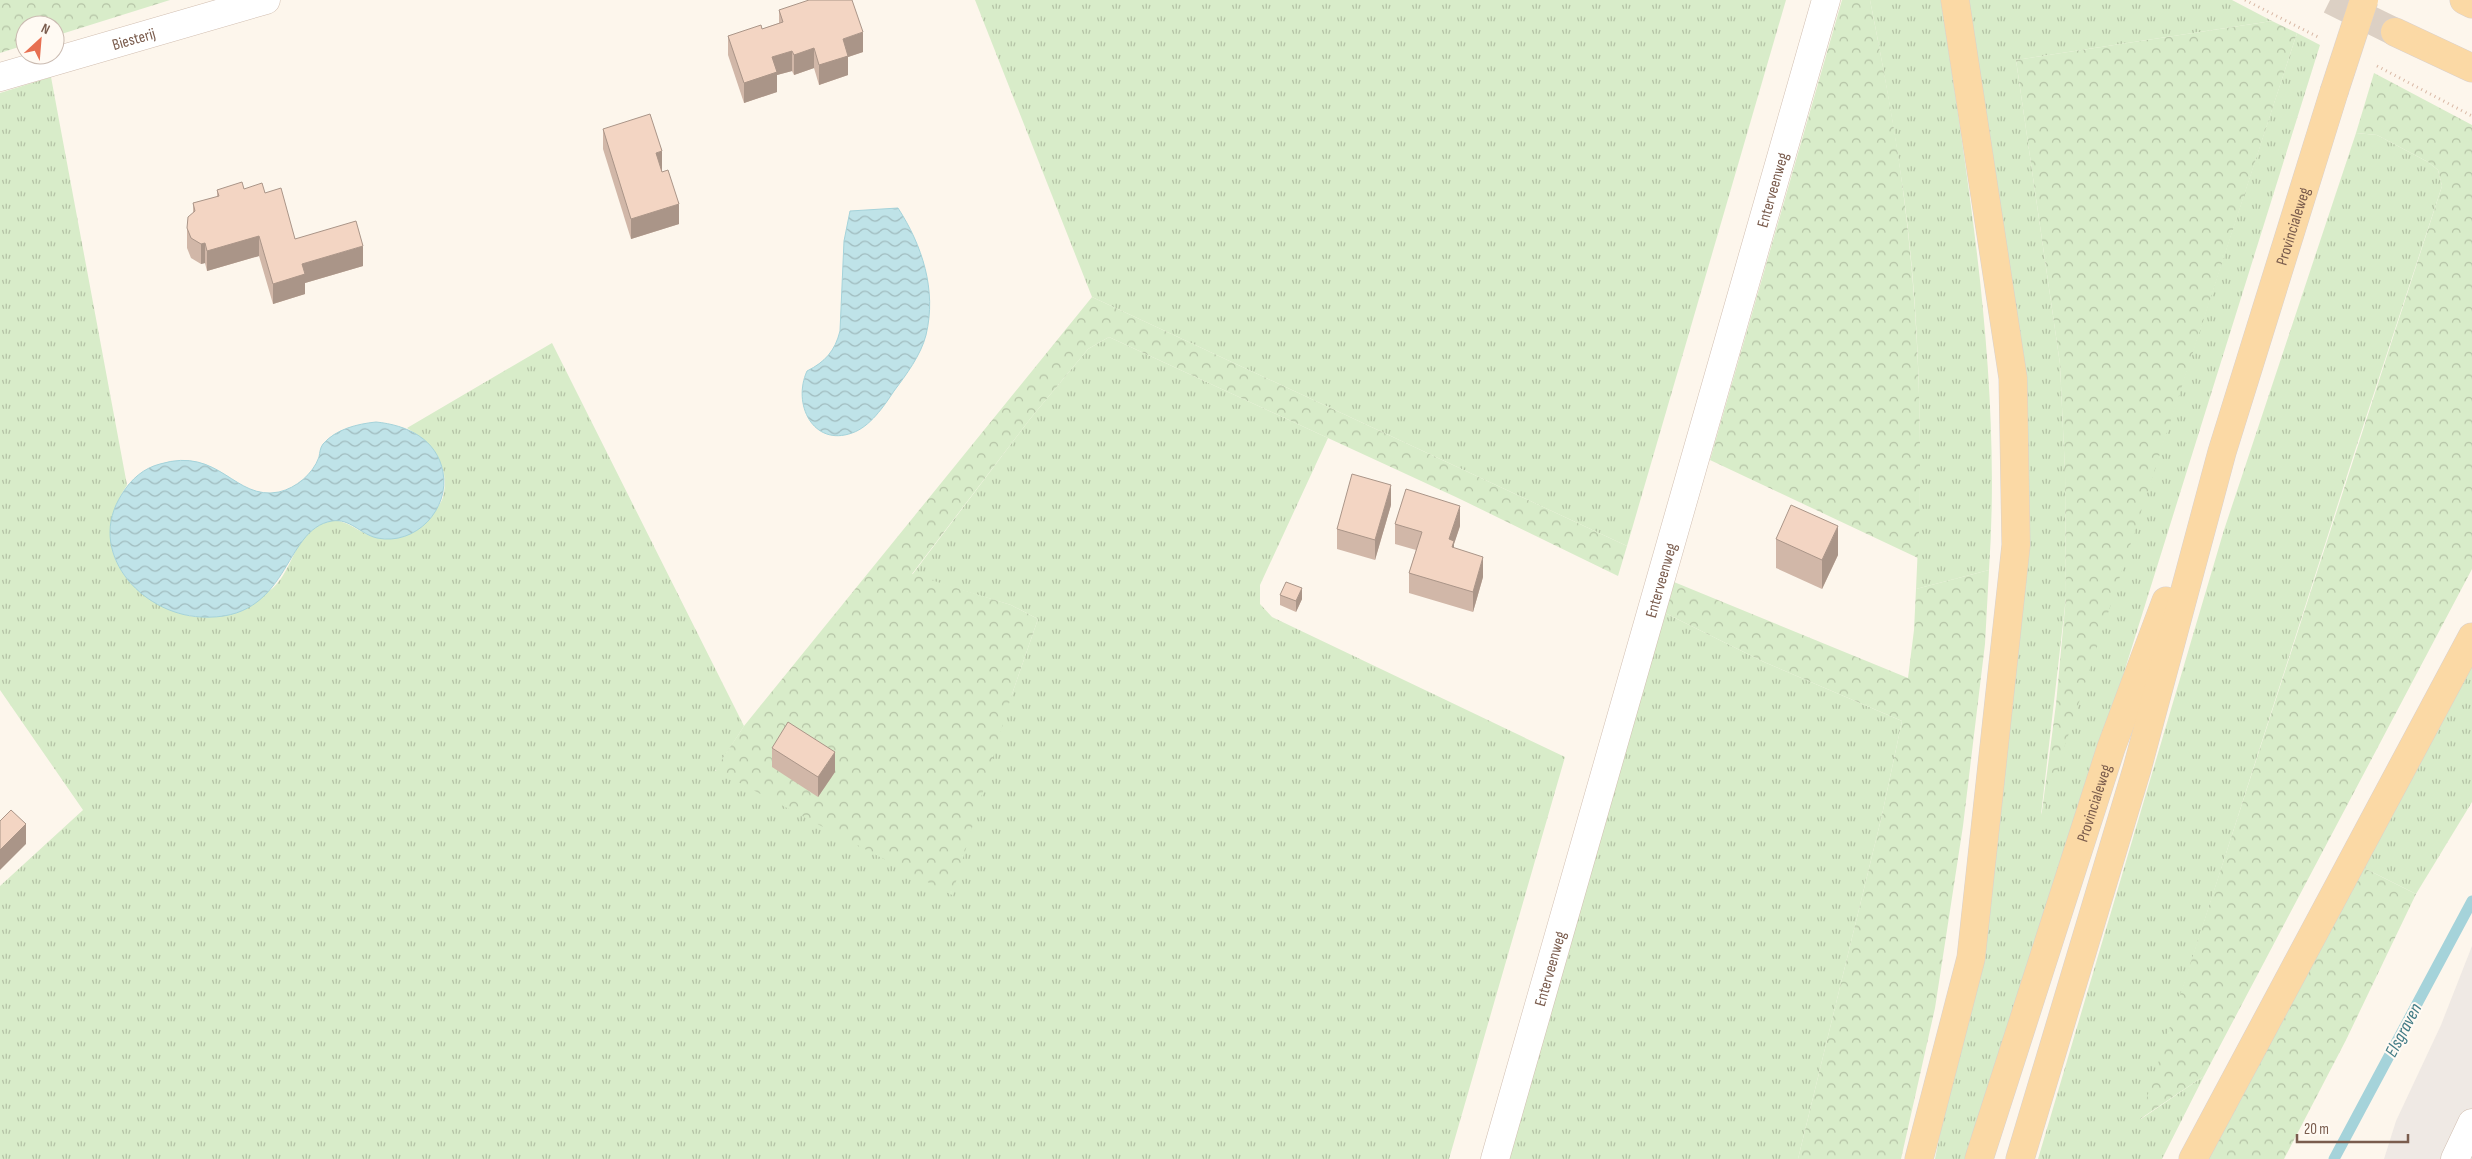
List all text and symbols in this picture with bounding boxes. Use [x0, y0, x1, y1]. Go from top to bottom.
north arrow [15, 15, 65, 65]
text: N [38, 19, 53, 38]
street label: Biesterij [110, 25, 158, 55]
street label: Enterveenweg [1754, 151, 1793, 230]
street label: Provincialeweg [2273, 185, 2315, 268]
street label: Enterveenweg [1642, 541, 1681, 620]
street label: Provincialeweg [2073, 762, 2116, 845]
street label: Enterveenweg [1531, 929, 1571, 1009]
water label: Elsgraven [2381, 1000, 2426, 1061]
scale bar [2297, 1112, 2408, 1144]
text: 20 m [2304, 1120, 2329, 1139]

